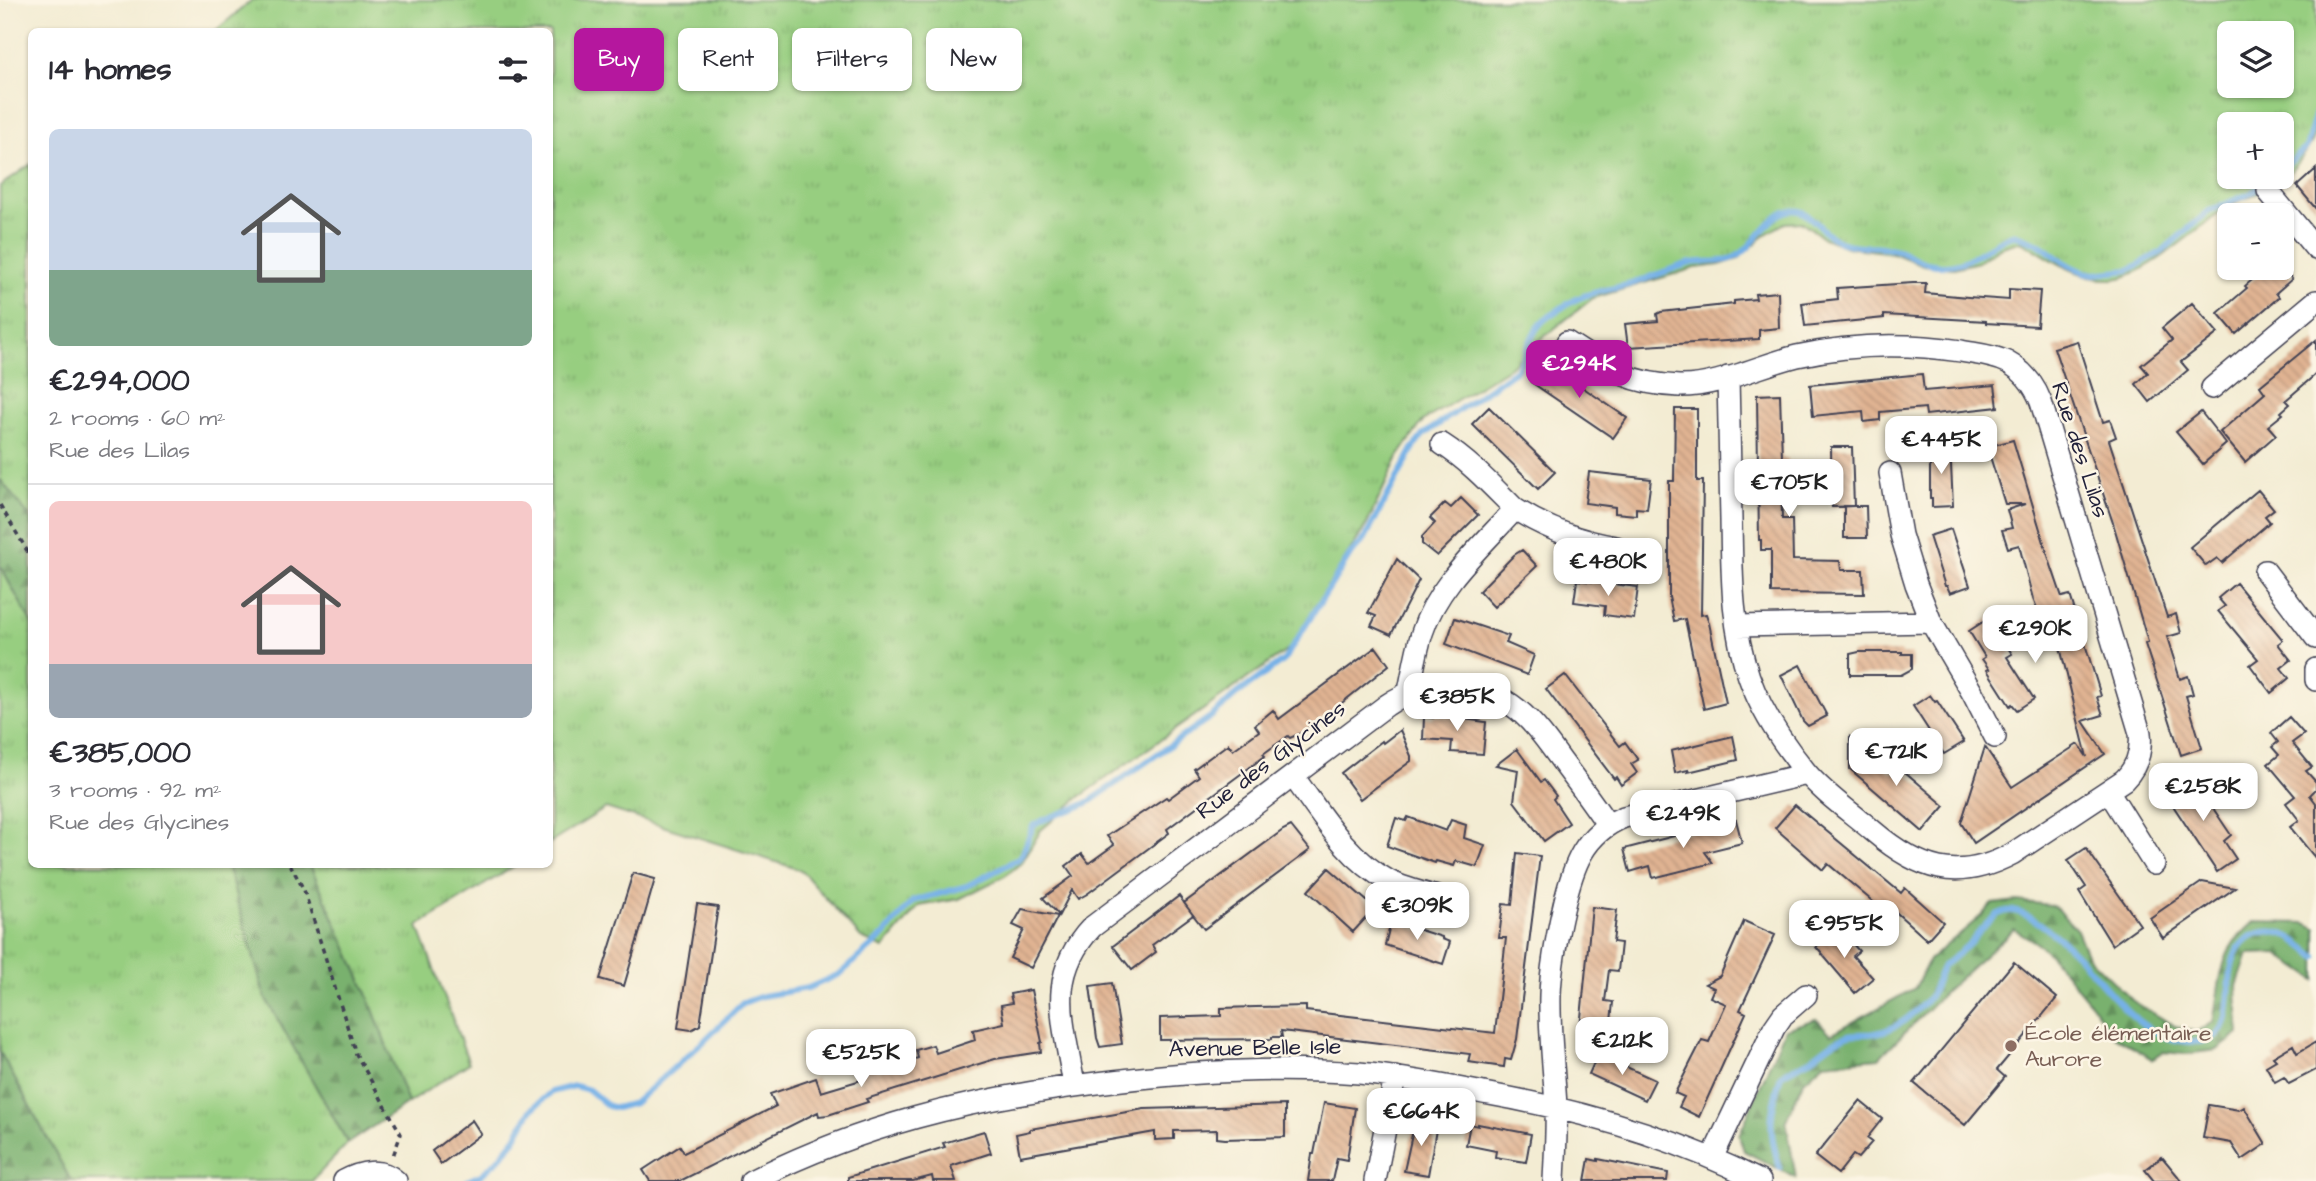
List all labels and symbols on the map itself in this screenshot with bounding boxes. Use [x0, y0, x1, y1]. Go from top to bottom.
pin: €294K [1530, 340, 1628, 400]
street label: Rue des Lilas [2043, 378, 2117, 522]
pin: €445K [1892, 416, 1990, 476]
pin: €705K [1740, 460, 1838, 519]
pin: €480K [1559, 538, 1657, 598]
pin: €290K [1986, 606, 2084, 665]
pin: €385K [1408, 674, 1506, 733]
street label: Rue des Glycines [1189, 693, 1353, 828]
pin: €721K [1847, 728, 1945, 788]
pin: €258K [2154, 764, 2252, 823]
pin: €249K [1634, 790, 1732, 850]
pin: €309K [1368, 883, 1466, 942]
pin: €955K [1795, 900, 1893, 960]
place label: École élémentaire Aurore [2025, 1017, 2211, 1075]
pin: €212K [1573, 1018, 1671, 1077]
pin: €525K [812, 1030, 910, 1089]
street label: Avenue Belle Isle [1168, 1030, 1342, 1066]
marker: École élémentaire Aurore [2003, 1038, 2019, 1054]
pin: €664K [1372, 1088, 1470, 1148]

